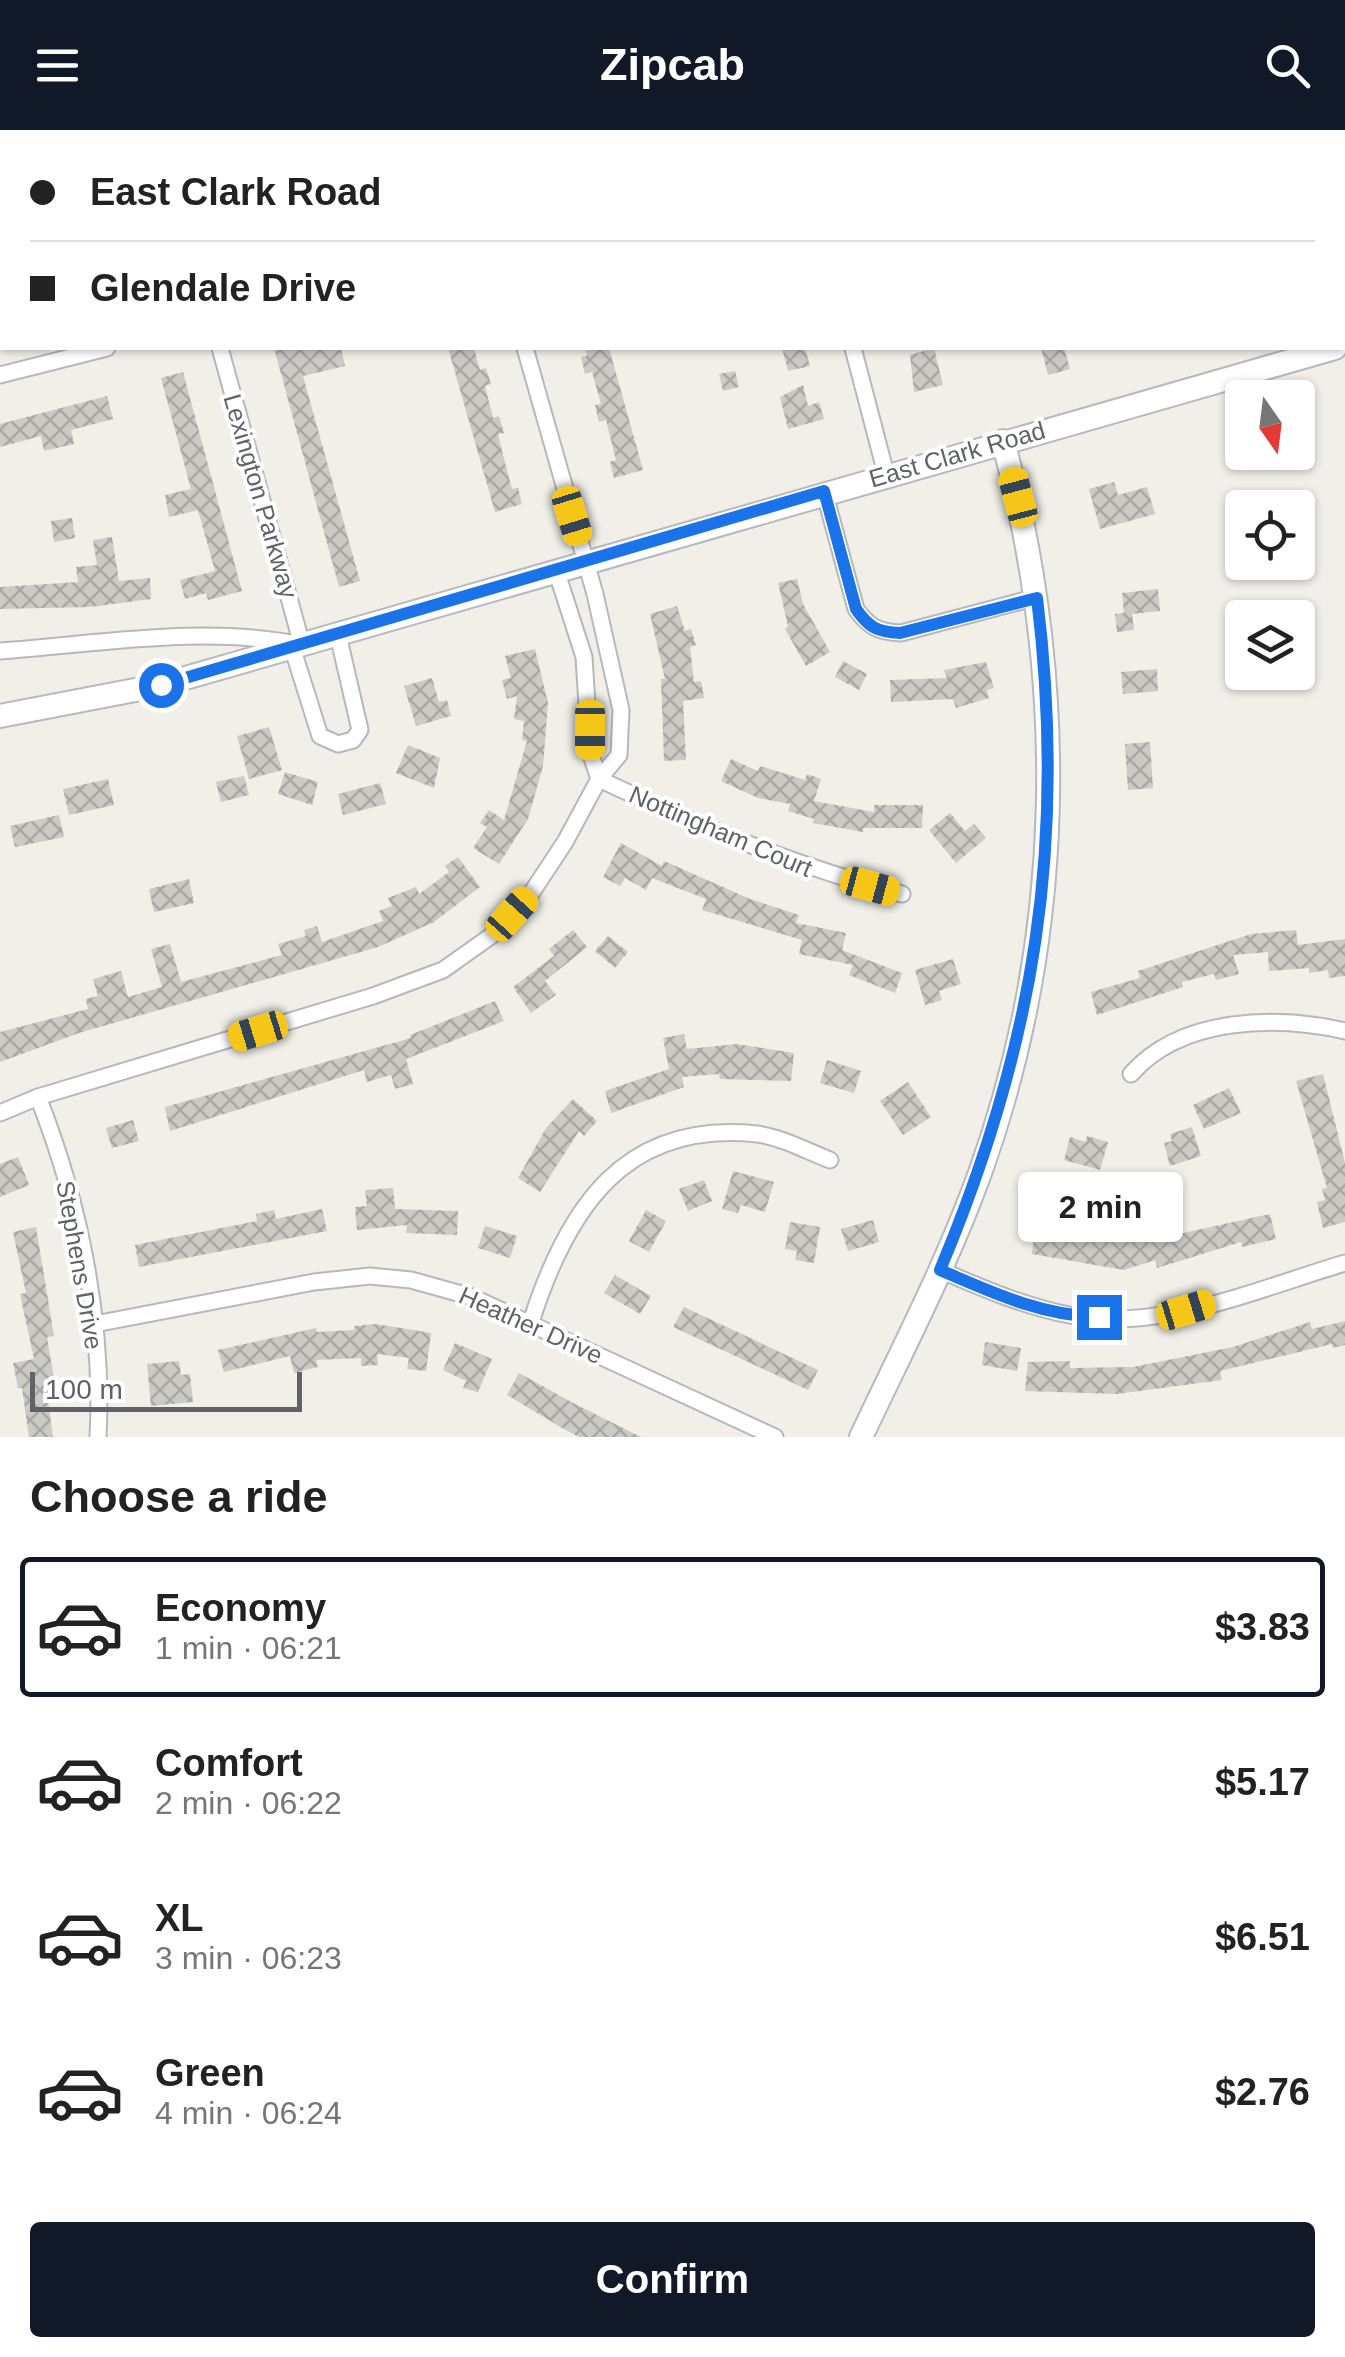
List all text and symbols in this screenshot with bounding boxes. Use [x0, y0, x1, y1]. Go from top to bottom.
icon: menu [30, 38, 85, 93]
icon: search [1260, 38, 1315, 93]
text: Zipcab [600, 39, 745, 90]
text: East Clark Road [90, 171, 381, 213]
text: Glendale Drive [90, 267, 356, 309]
north arrow [1225, 380, 1315, 470]
map controls [1225, 380, 1315, 690]
street label: Lexington Parkway [218, 391, 304, 602]
street label: East Clark Road [866, 415, 1048, 493]
car [996, 464, 1040, 530]
car [549, 483, 595, 549]
button: locate [1225, 490, 1315, 580]
button: layers [1225, 600, 1315, 690]
route start [139, 663, 184, 708]
car [575, 700, 605, 760]
street label: Nottingham Court [625, 780, 817, 882]
car [837, 864, 903, 908]
car [481, 882, 543, 946]
car [225, 1008, 291, 1054]
callout: 2 min [1016, 1172, 1182, 1242]
street label: Stephens Drive [51, 1178, 109, 1352]
text: 2 min [1059, 1189, 1142, 1225]
street label: Heather Drive [455, 1281, 607, 1369]
car [1153, 1287, 1219, 1333]
route end [1077, 1295, 1122, 1340]
scale bar [30, 1367, 302, 1412]
text: 100 m [45, 1374, 123, 1405]
text: Choose a ride [30, 1471, 328, 1522]
icon: car [35, 1582, 125, 1672]
text: Economy [155, 1587, 326, 1629]
text: $3.83 [1215, 1606, 1310, 1648]
text: 1 min · 06:21 [155, 1630, 342, 1666]
icon: car [35, 1737, 125, 1827]
text: Comfort [155, 1742, 303, 1784]
text: $5.17 [1215, 1761, 1310, 1803]
text: 2 min · 06:22 [155, 1785, 342, 1821]
icon: car [35, 1892, 125, 1982]
text: XL [155, 1897, 204, 1939]
text: $6.51 [1215, 1916, 1310, 1958]
text: 3 min · 06:23 [155, 1940, 342, 1976]
icon: car [35, 2047, 125, 2137]
text: Green [155, 2052, 265, 2094]
text: $2.76 [1215, 2071, 1310, 2113]
text: 4 min · 06:24 [155, 2095, 342, 2131]
button: Confirm [30, 2222, 1315, 2337]

